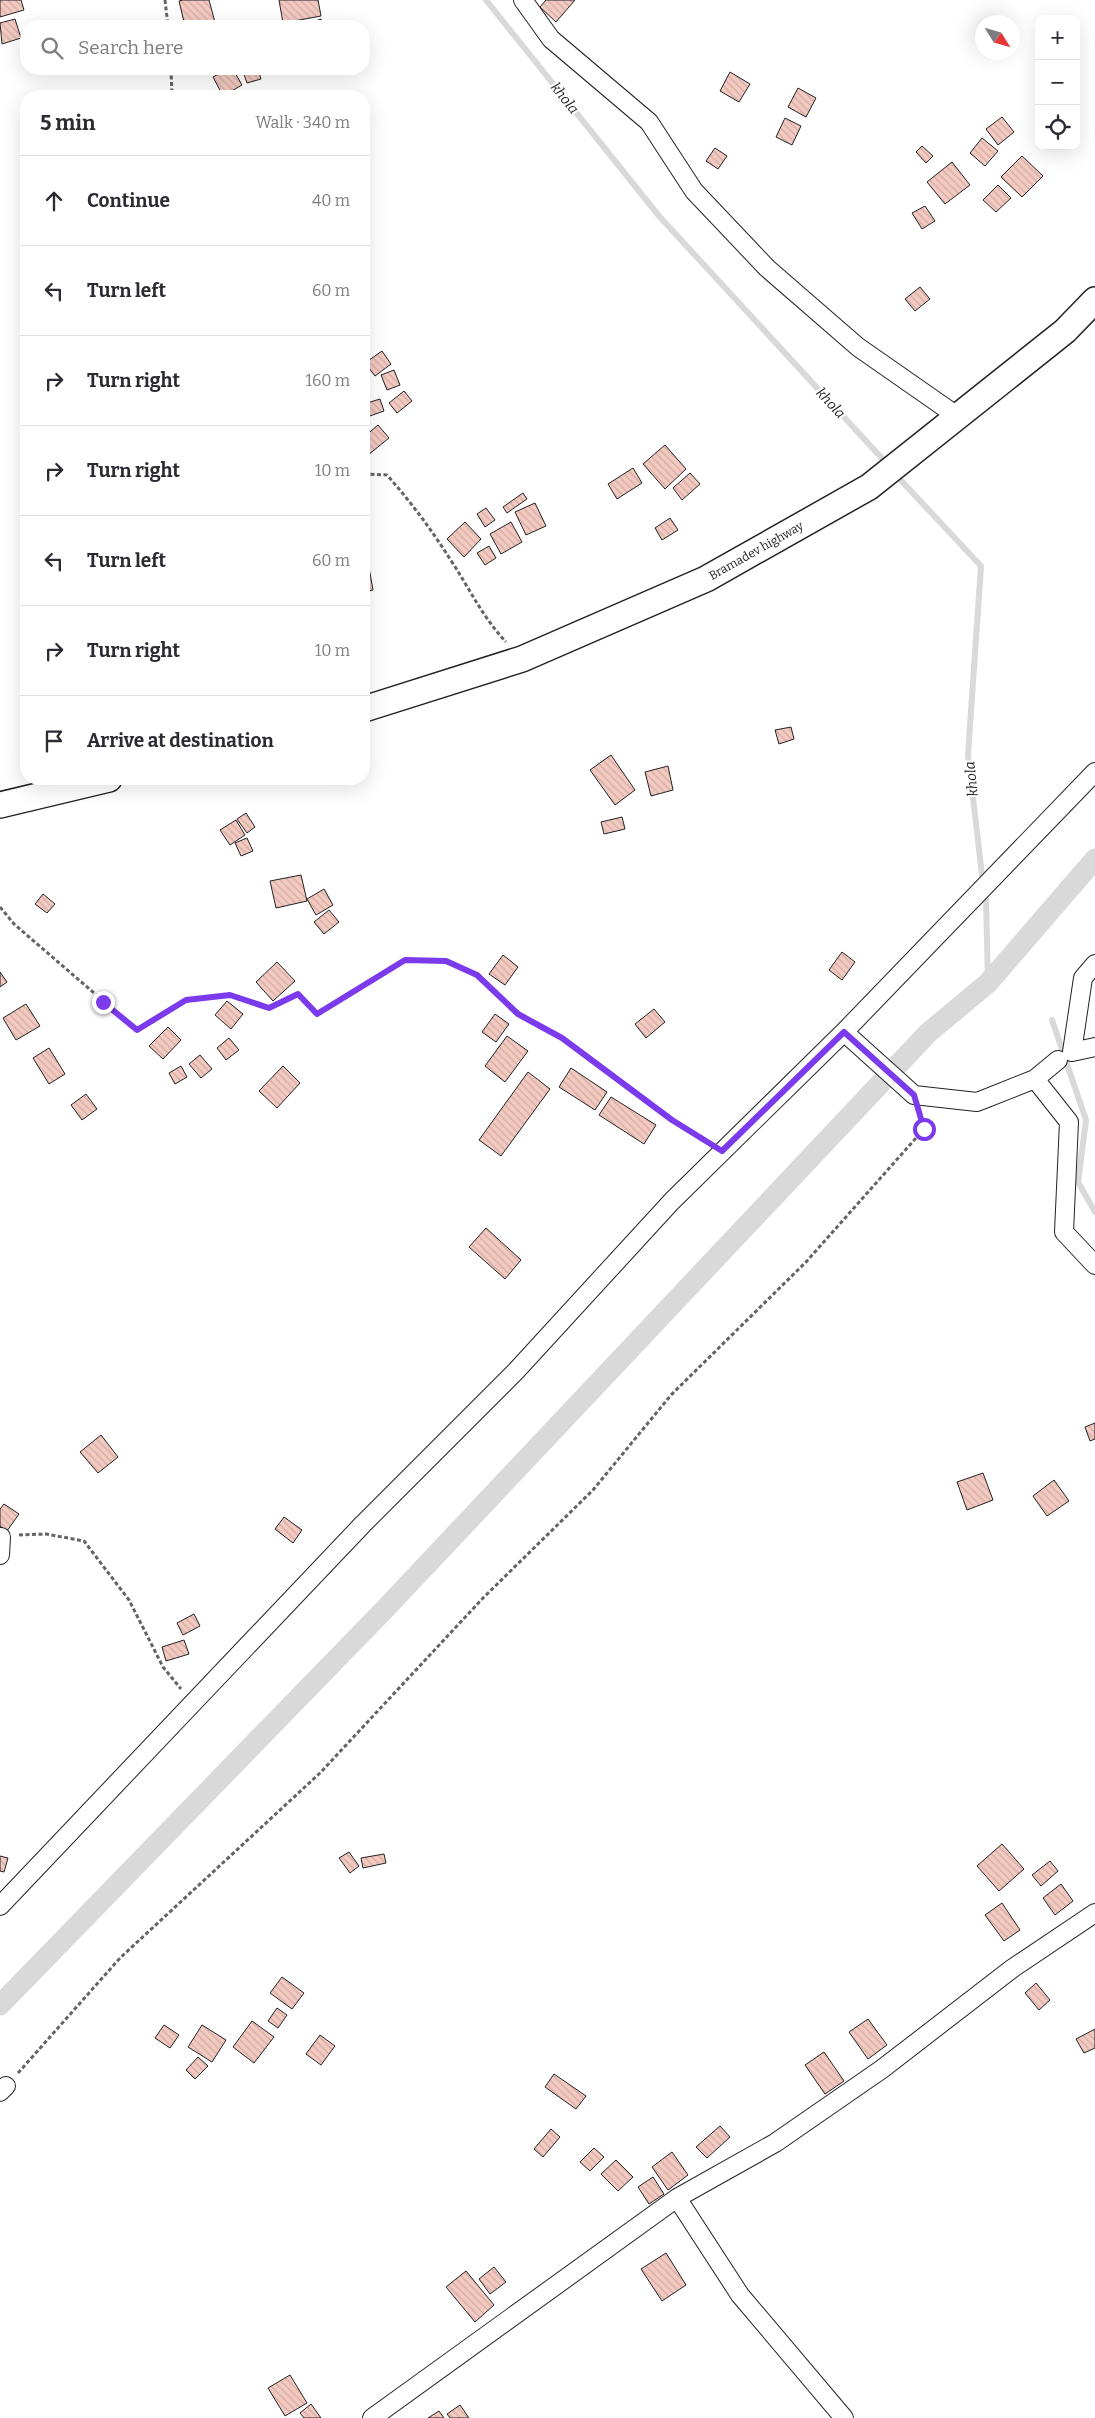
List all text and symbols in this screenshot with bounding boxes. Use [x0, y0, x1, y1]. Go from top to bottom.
north arrow [975, 15, 1020, 60]
map controls [1035, 15, 1080, 150]
button: + [1035, 15, 1080, 60]
search box [20, 20, 370, 75]
icon: search [38, 34, 66, 62]
text: Search here [78, 36, 183, 59]
button: − [1035, 60, 1080, 105]
water label: khola [547, 79, 582, 117]
button: locate [1035, 105, 1080, 150]
text: 5 min [40, 110, 96, 136]
text: Walk · 340 m [256, 113, 350, 132]
icon: ahead [40, 187, 68, 215]
text: Continue [87, 189, 170, 212]
text: 40 m [312, 191, 350, 210]
icon: left [40, 277, 68, 305]
text: Turn left [87, 279, 166, 302]
text: 60 m [312, 281, 350, 300]
icon: right [40, 367, 68, 395]
text: Turn right [87, 369, 180, 392]
text: 160 m [305, 371, 350, 390]
water label: khola [812, 385, 849, 422]
icon: right [40, 457, 68, 485]
text: Turn right [87, 459, 180, 482]
text: 10 m [315, 461, 350, 480]
street label: Bramadev highway [707, 518, 806, 583]
icon: left [40, 547, 68, 575]
text: Turn left [87, 549, 166, 572]
text: 60 m [312, 551, 350, 570]
icon: right [40, 637, 68, 665]
text: Turn right [87, 639, 180, 662]
text: 10 m [315, 641, 350, 660]
icon: arrive [40, 727, 68, 755]
text: Arrive at destination [87, 729, 274, 752]
water label: khola [961, 760, 982, 797]
route end [92, 991, 115, 1014]
route start [913, 1118, 936, 1141]

